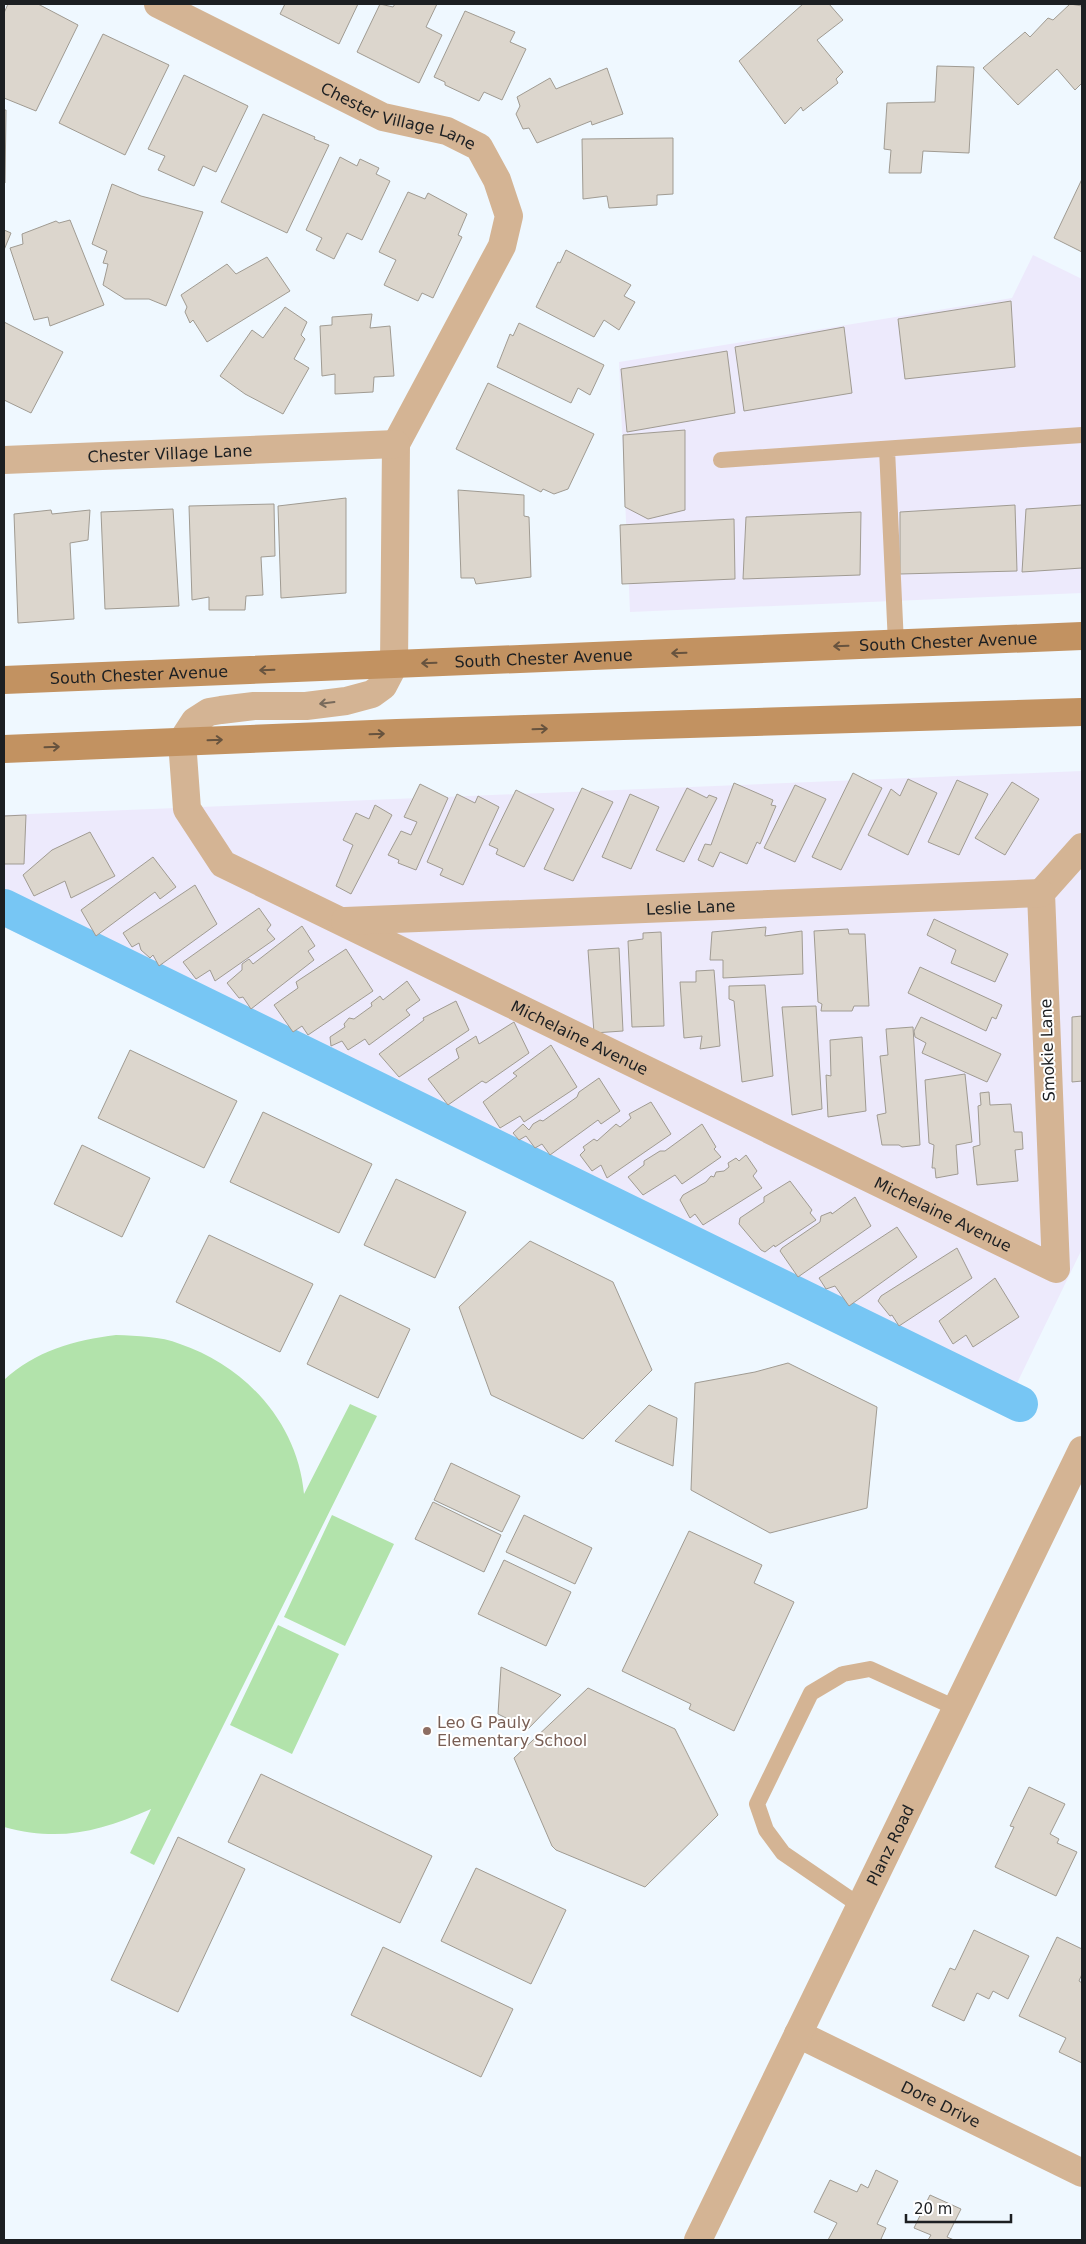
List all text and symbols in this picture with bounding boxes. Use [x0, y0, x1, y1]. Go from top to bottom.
street label: Chester Village Lane [318, 78, 479, 154]
street label: Chester Village Lane [87, 441, 253, 467]
street label: South Chester Avenue [859, 629, 1038, 655]
one-way arrow [833, 642, 849, 651]
street label: South Chester Avenue [454, 645, 633, 672]
one-way arrow [671, 648, 687, 657]
one-way arrow [421, 658, 438, 668]
street label: South Chester Avenue [49, 662, 228, 688]
one-way arrow [259, 665, 275, 674]
one-way arrow [319, 698, 335, 708]
one-way arrow [531, 724, 547, 733]
one-way arrow [369, 729, 385, 738]
one-way arrow [206, 735, 223, 745]
one-way arrow [44, 742, 60, 751]
street label: Leslie Lane [646, 896, 736, 919]
street label: Michelaine Avenue [508, 996, 651, 1079]
street label: Smokie Lane [1036, 998, 1059, 1102]
street label: Michelaine Avenue [871, 1173, 1015, 1256]
place label: Leo G Pauly Elementary School [437, 1713, 587, 1750]
marker: Leo G Pauly Elementary School [421, 1725, 433, 1737]
street label: Planz Road [863, 1802, 918, 1889]
street label: Dore Drive [898, 2077, 983, 2132]
scale bar [906, 2192, 1011, 2224]
text: 20 m [914, 2200, 952, 2218]

